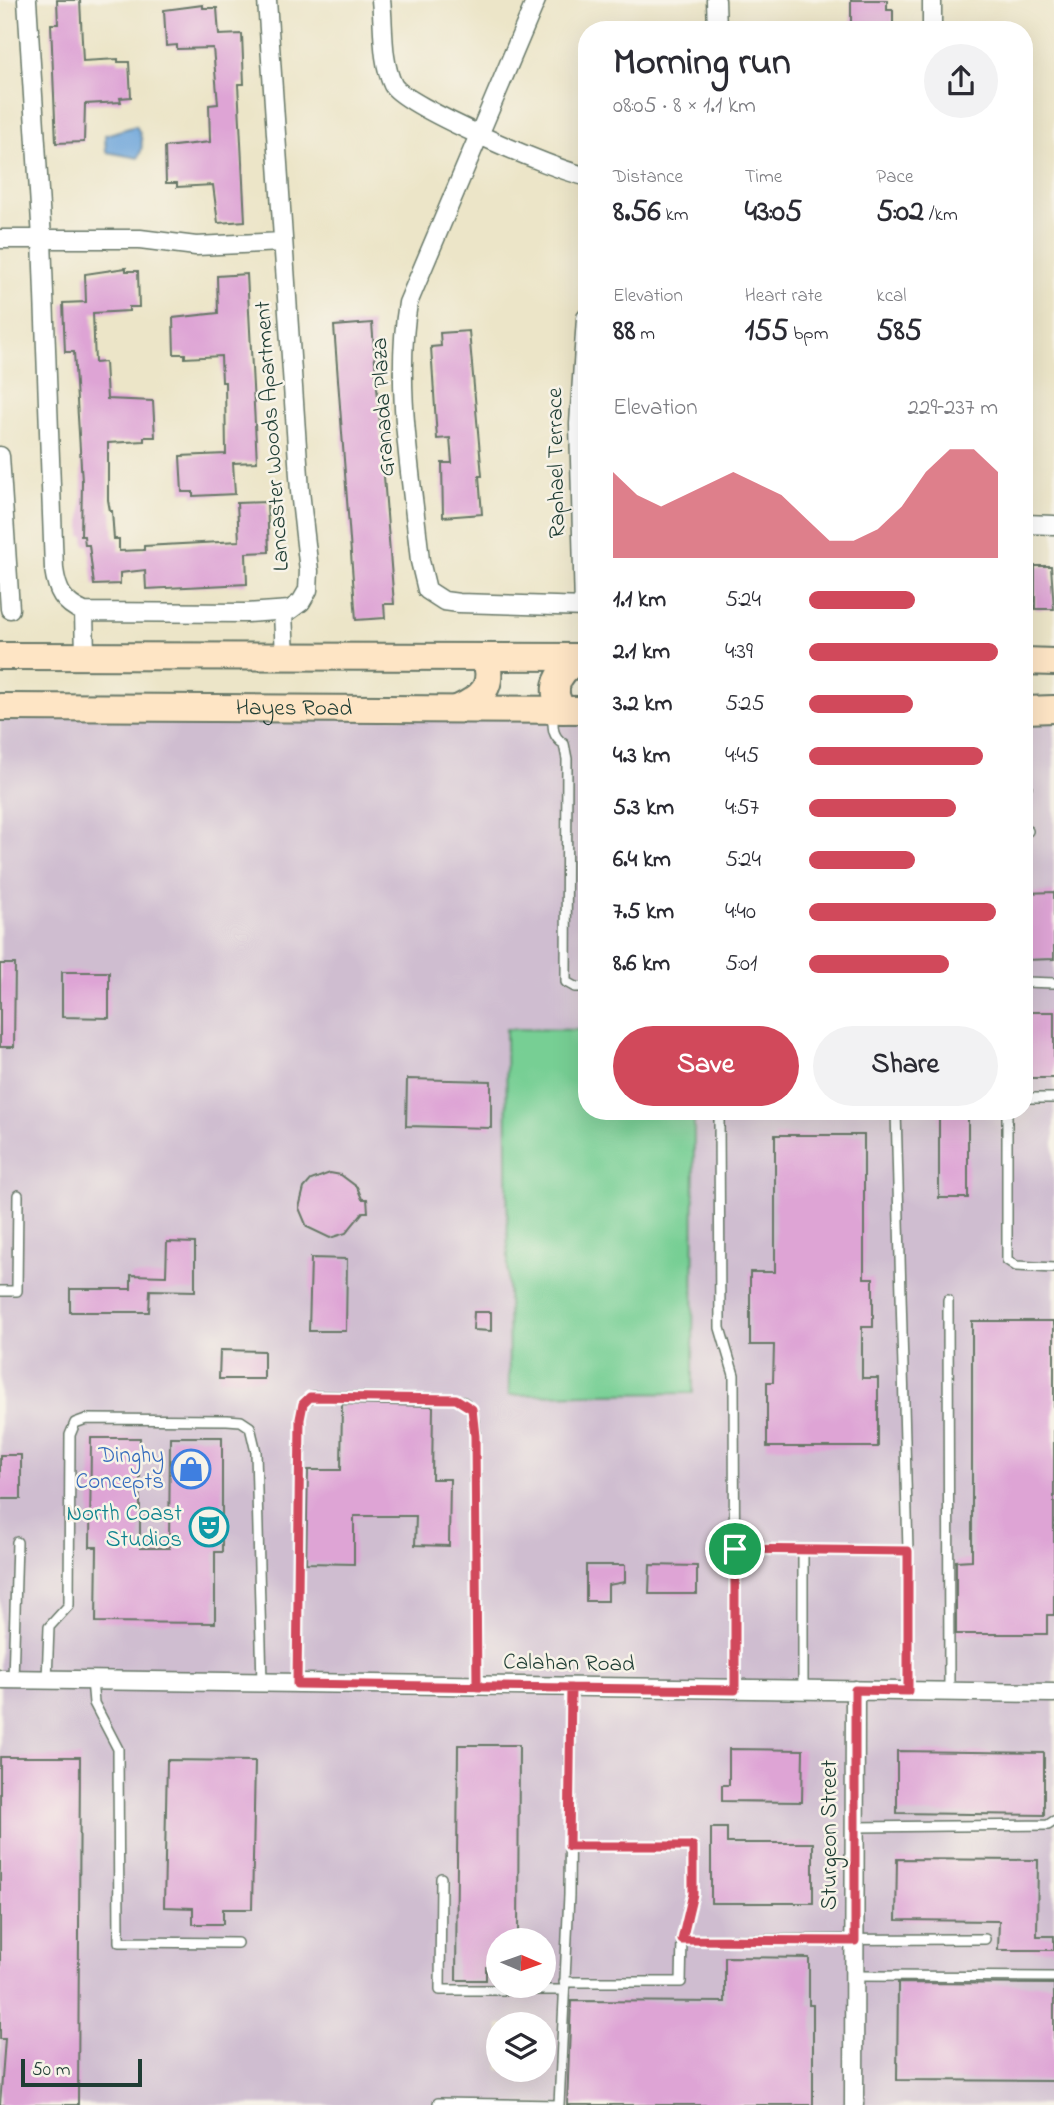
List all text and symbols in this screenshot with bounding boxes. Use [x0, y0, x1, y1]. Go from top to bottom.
text: Morning run [613, 36, 791, 92]
button: share [924, 44, 998, 118]
text: 08:05 · 8 × 1.1 km [613, 90, 756, 123]
text: Distance [613, 164, 683, 191]
text: Time [745, 164, 782, 191]
text: Pace [876, 164, 913, 191]
text: 8.56 [613, 191, 661, 235]
text: 43:05 [745, 191, 802, 235]
text: 5:02 [876, 191, 924, 235]
text: km [661, 202, 689, 229]
text: /km [924, 202, 958, 229]
text: Elevation [613, 283, 683, 310]
text: Heart rate [745, 283, 823, 310]
text: kcal [876, 283, 907, 310]
street label: Lancaster Woods Apartment [247, 299, 299, 572]
text: 88 [613, 310, 636, 354]
text: 155 [745, 310, 789, 354]
text: 585 [876, 310, 922, 354]
text: m [636, 321, 655, 348]
text: bpm [789, 321, 828, 348]
street label: Granada Plaza [364, 337, 404, 477]
street label: Raphael Terrace [539, 387, 575, 539]
text: Elevation [613, 392, 698, 425]
text: 229–237 m [908, 392, 998, 425]
text: 1.1 km [613, 584, 666, 617]
text: 5:24 [725, 584, 761, 617]
text: 2.1 km [613, 636, 670, 669]
text: 4:39 [725, 636, 753, 669]
text: 3.2 km [613, 688, 672, 721]
text: 5:25 [725, 688, 765, 721]
street label: Hayes Road [236, 692, 352, 727]
text: 4.3 km [613, 740, 670, 773]
text: 4:45 [725, 740, 759, 773]
text: 5.3 km [613, 792, 674, 825]
text: 4:57 [725, 792, 759, 825]
text: 6.4 km [613, 844, 671, 877]
text: 5:24 [725, 844, 761, 877]
text: 7.5 km [613, 896, 674, 929]
text: 4:40 [725, 896, 756, 929]
text: 8.6 km [613, 948, 670, 981]
text: 5:01 [725, 948, 757, 981]
button: Save [613, 1026, 799, 1106]
button: Share [813, 1026, 998, 1106]
place label: Dinghy Concepts [76, 1440, 164, 1499]
shop icon: Dinghy Concepts [170, 1448, 212, 1490]
place label: North Coast Studios [67, 1498, 182, 1557]
theatre icon: North Coast Studios [188, 1506, 230, 1548]
pin [705, 1519, 765, 1579]
icon: arrive [716, 1530, 754, 1568]
street label: Calahan Road [503, 1646, 635, 1682]
street label: Sturgeon Street [814, 1760, 848, 1910]
north arrow [486, 1928, 556, 1998]
map controls [486, 1928, 556, 2082]
button: layers [486, 2012, 556, 2082]
scale bar [21, 2056, 142, 2088]
text: 50 m [32, 2057, 71, 2084]

